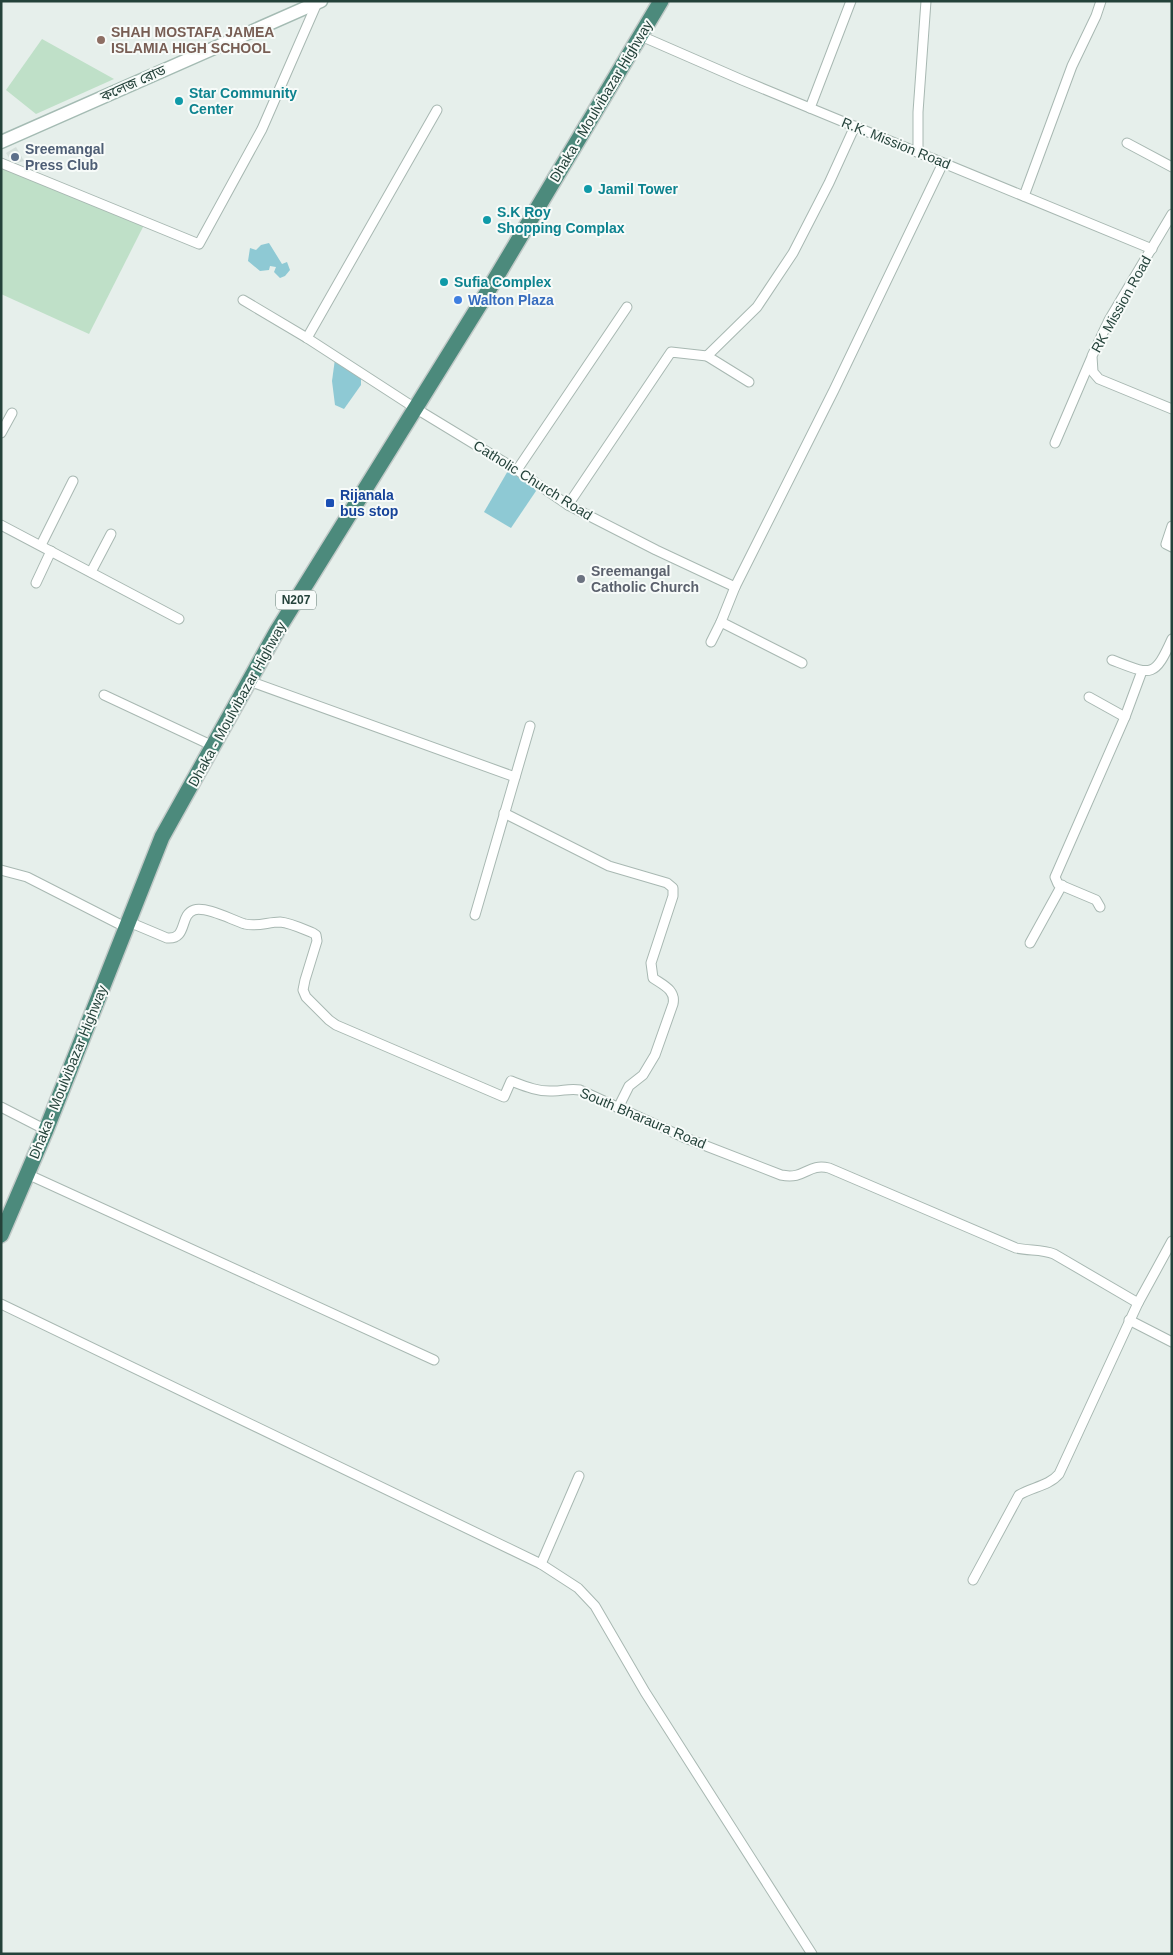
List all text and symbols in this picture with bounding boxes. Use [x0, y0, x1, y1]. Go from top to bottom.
street label: Dhaka - Moulvibazar Highway [546, 17, 656, 185]
place label: SHAH MOSTAFA JAMEA ISLAMIA HIGH SCHOOL [111, 24, 274, 56]
marker: SHAH MOSTAFA JAMEA ISLAMIA HIGH SCHOOL [95, 34, 107, 46]
street label: কলেজ রোড [97, 61, 169, 105]
place label: Star Community Center [189, 85, 297, 117]
marker: Star Community Center [173, 95, 185, 107]
street label: R.K. Mission Road [839, 114, 953, 172]
place label: Sreemangal Press Club [25, 141, 104, 173]
marker: Sreemangal Press Club [9, 151, 21, 163]
place label: Jamil Tower [598, 181, 678, 197]
marker: Jamil Tower [582, 183, 594, 195]
place label: S.K Roy Shopping Complax [497, 204, 625, 236]
marker: S.K Roy Shopping Complax [481, 214, 493, 226]
street label: RK Mission Road [1088, 253, 1154, 355]
place label: Sufia Complex [454, 274, 551, 290]
marker: Sufia Complex [438, 276, 450, 288]
place label: Walton Plaza [468, 292, 554, 308]
marker: Walton Plaza [452, 294, 464, 306]
street label: Catholic Church Road [471, 437, 595, 523]
place label: Rijanala bus stop [340, 487, 398, 519]
marker: Rijanala bus stop [324, 497, 336, 509]
place label: Sreemangal Catholic Church [591, 563, 699, 595]
marker: Sreemangal Catholic Church [575, 573, 587, 585]
road number: N207 [276, 590, 316, 610]
street label: Dhaka - Moulvibazar Highway [185, 619, 289, 789]
street label: Dhaka - Moulvibazar Highway [26, 983, 110, 1161]
street label: South Bharaura Road [578, 1084, 708, 1152]

